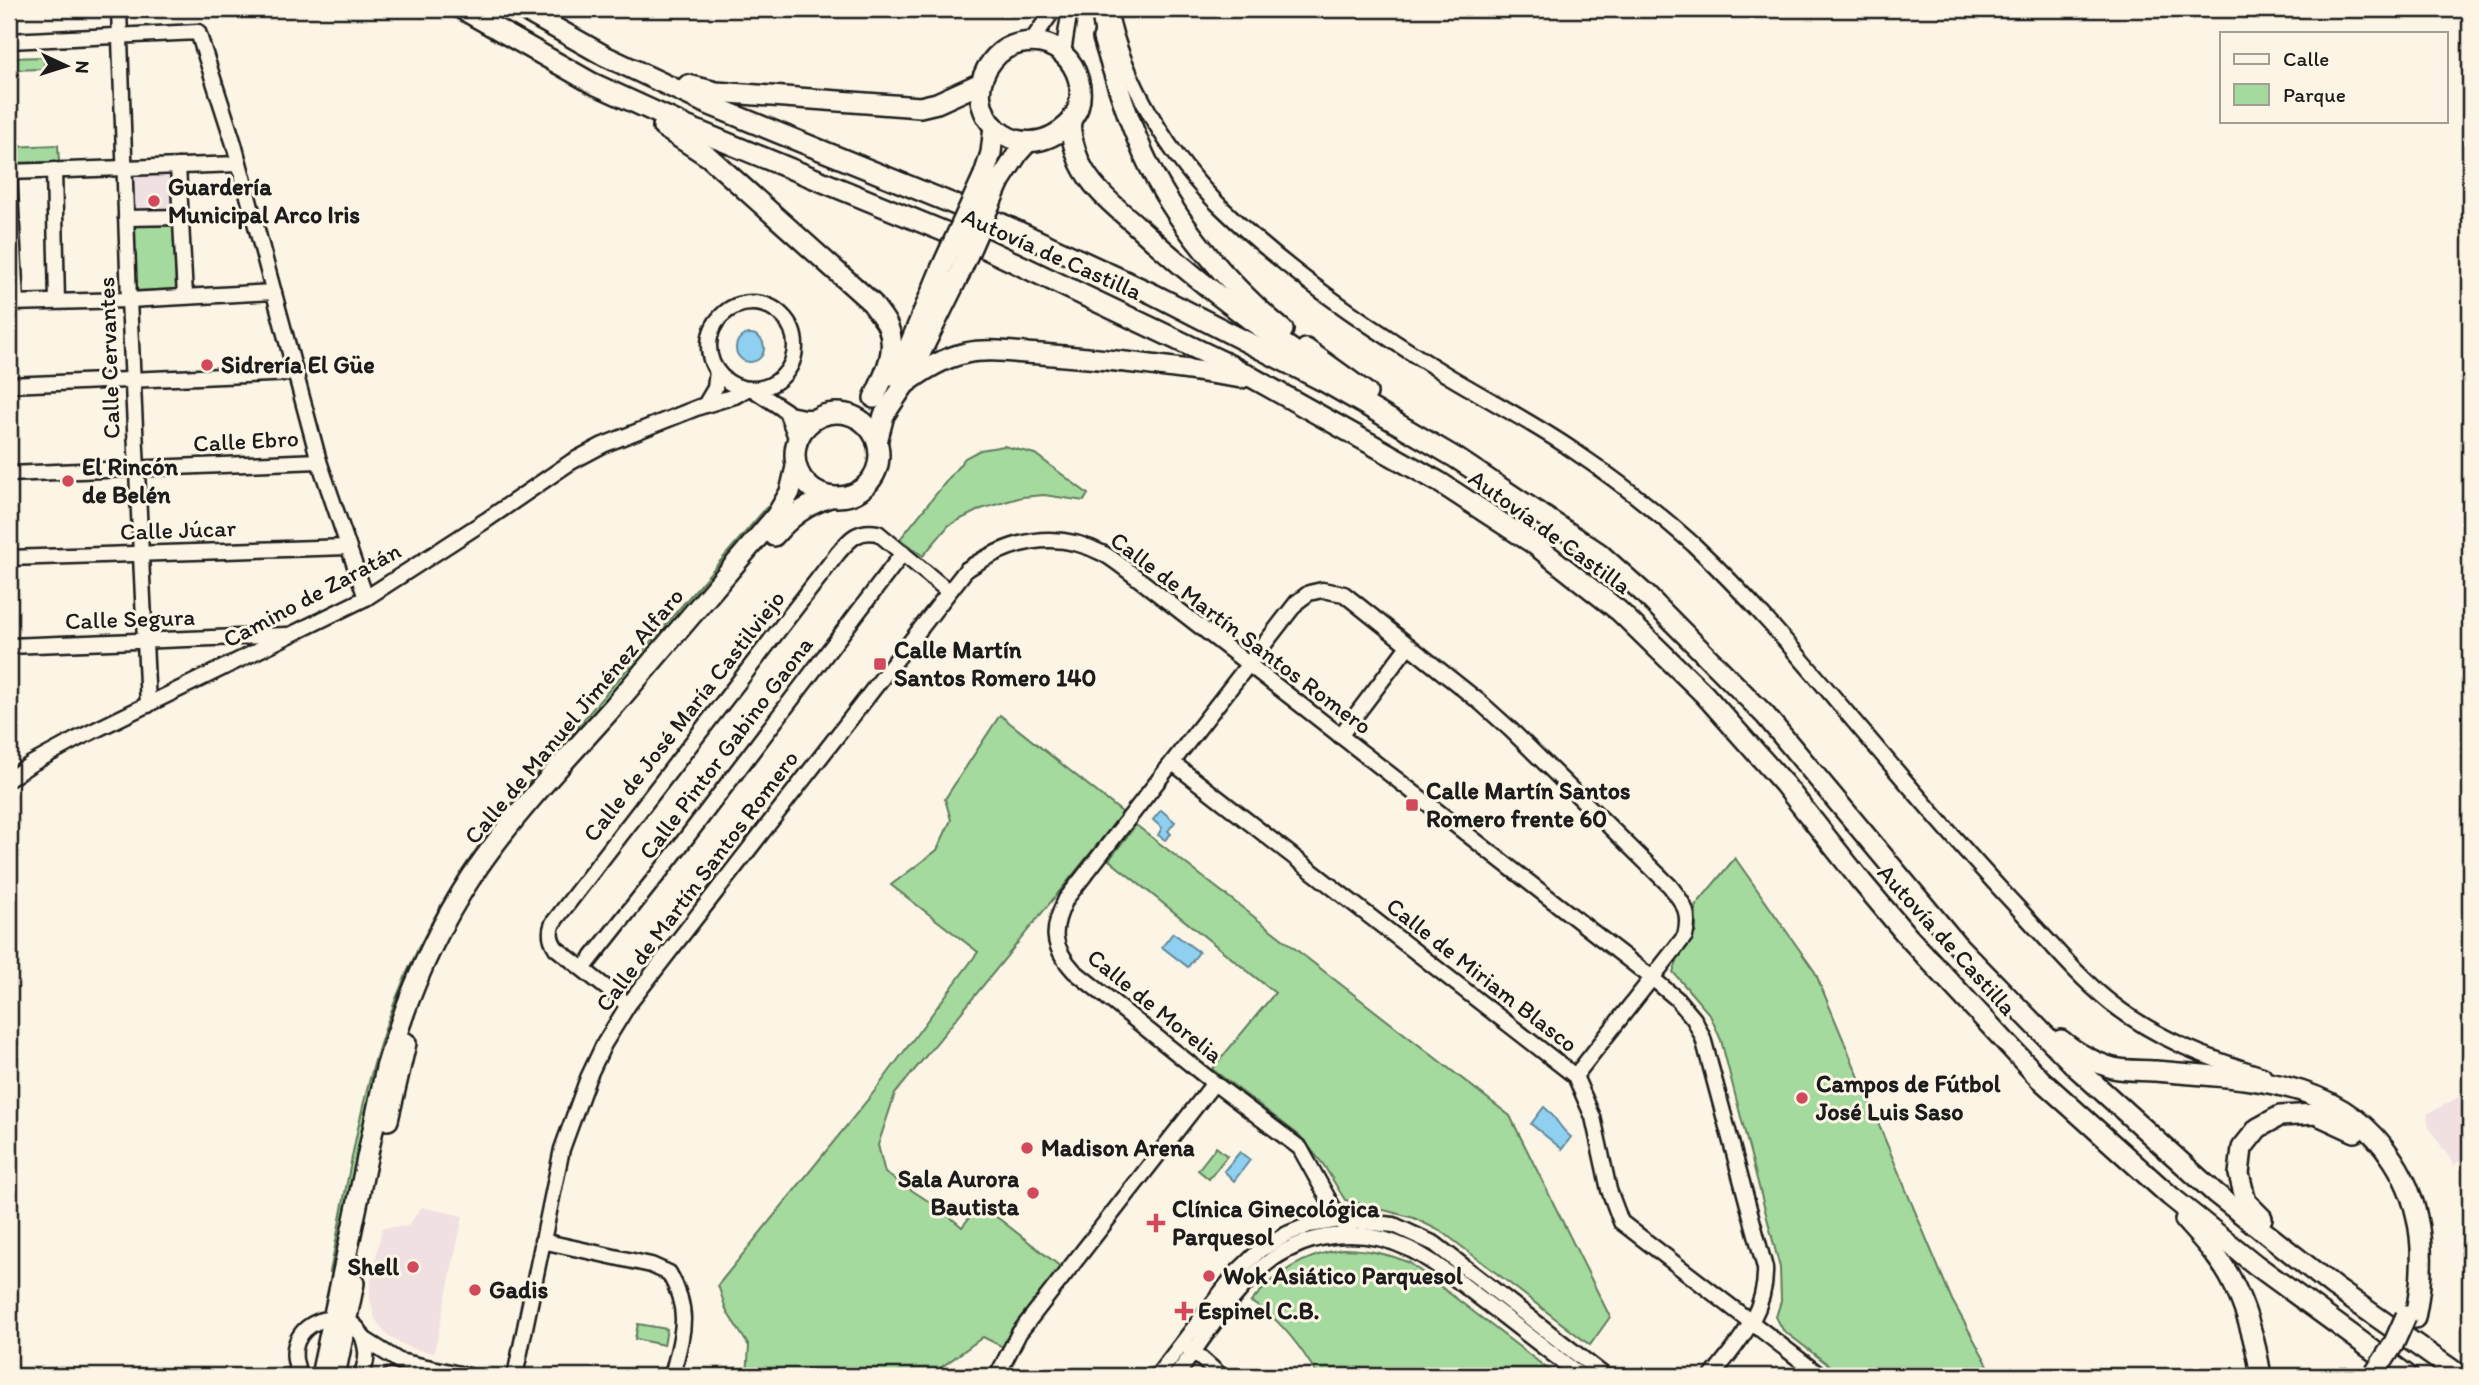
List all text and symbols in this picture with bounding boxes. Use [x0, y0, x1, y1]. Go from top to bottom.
north arrow [32, 32, 102, 102]
legend [2220, 32, 2448, 122]
text: Calle [2283, 46, 2329, 71]
text: N [71, 60, 94, 74]
text: Parque [2283, 82, 2346, 107]
place label: Guardería Municipal Arco Iris [168, 172, 360, 230]
marker: Guardería Municipal Arco Iris [146, 193, 162, 209]
street label: Autovía de Castilla [958, 201, 1147, 306]
street label: Calle Cervantes [91, 276, 126, 440]
place label: Sidrería El Güe [221, 350, 375, 379]
marker: Sidrería El Güe [199, 357, 215, 373]
street label: Calle Ebro [192, 423, 300, 458]
place label: El Rincón de Belén [82, 452, 178, 509]
street label: Autovía de Castilla [1463, 463, 1638, 601]
marker: El Rincón de Belén [60, 473, 76, 489]
street label: Calle Júcar [120, 513, 237, 546]
street label: Calle de Martín Santos Romero [1105, 525, 1378, 740]
street label: Camino de Zaratán [218, 535, 406, 654]
street label: Calle de Manuel Jiménez Alfaro [458, 581, 690, 850]
street label: Calle de José María Castilviejo [576, 584, 791, 847]
street label: Calle Segura [64, 602, 196, 635]
street label: Calle Pintor Gabino Gaona [632, 630, 819, 865]
place label: Calle Martín Santos Romero 140 [894, 635, 1096, 692]
marker: Calle Martín Santos Romero 140 [872, 656, 888, 672]
street label: Calle de Martín Santos Romero [589, 744, 804, 1017]
place label: Calle Martín Santos Romero frente 60 [1426, 776, 1631, 833]
marker: Calle Martín Santos Romero frente 60 [1404, 797, 1420, 813]
street label: Autovía de Castilla [1872, 858, 2023, 1022]
street label: Calle de Miriam Blasco [1381, 891, 1584, 1058]
street label: Calle de Morelia [1082, 942, 1229, 1069]
place label: Campos de Fútbol José Luis Saso [1815, 1069, 2001, 1126]
marker: Campos de Fútbol José Luis Saso [1794, 1090, 1810, 1106]
place label: Madison Arena [1041, 1133, 1195, 1162]
marker: Madison Arena [1019, 1140, 1035, 1156]
place label: Sala Aurora Bautista [898, 1164, 1019, 1221]
marker: Sala Aurora Bautista [1025, 1185, 1041, 1201]
place label: Clínica Ginecológica Parquesol [1172, 1194, 1380, 1252]
marker: Clínica Ginecológica Parquesol [1146, 1213, 1166, 1233]
place label: Shell [348, 1252, 399, 1281]
marker: Shell [405, 1259, 421, 1275]
place label: Wok Asiático Parquesol [1223, 1261, 1463, 1291]
marker: Wok Asiático Parquesol [1201, 1268, 1217, 1284]
place label: Gadis [489, 1275, 548, 1304]
marker: Gadis [467, 1282, 483, 1298]
place label: Espinel C.B. [1198, 1296, 1320, 1326]
marker: Espinel C.B. [1176, 1303, 1192, 1319]

